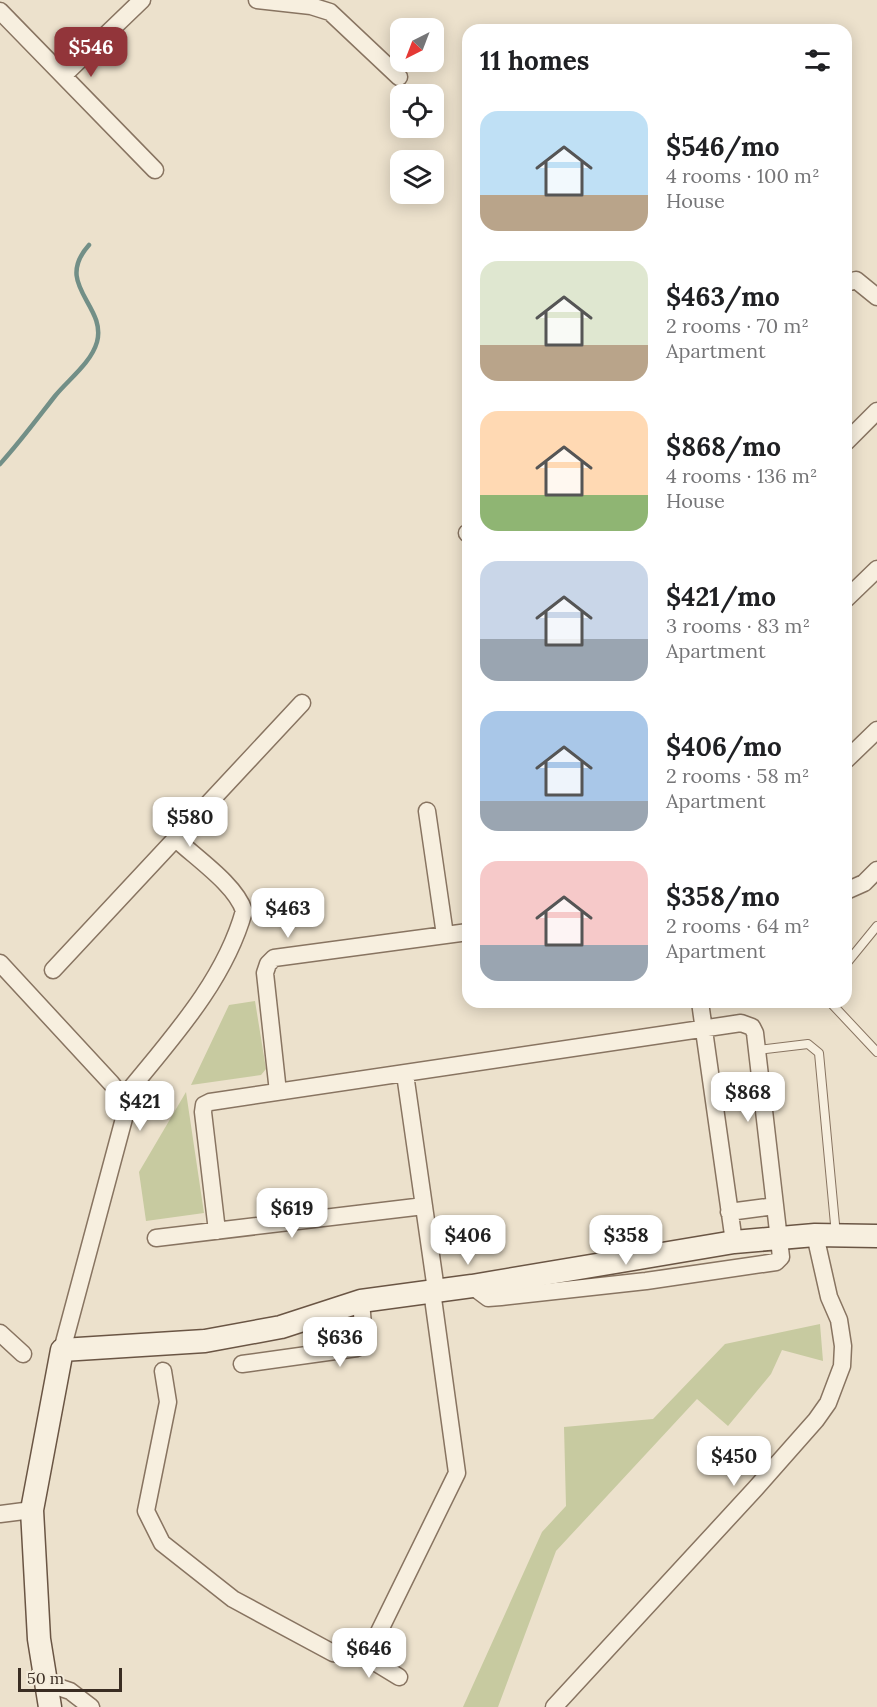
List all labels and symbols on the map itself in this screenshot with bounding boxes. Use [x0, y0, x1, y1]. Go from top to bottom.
north arrow [390, 18, 444, 72]
pin: $546 [55, 27, 127, 78]
pin: $580 [154, 797, 226, 848]
pin: $463 [252, 888, 324, 939]
pin: $868 [712, 1072, 784, 1123]
pin: $421 [104, 1081, 176, 1132]
pin: $619 [256, 1188, 328, 1239]
pin: $406 [432, 1215, 504, 1266]
pin: $358 [590, 1215, 662, 1266]
pin: $636 [304, 1317, 376, 1368]
pin: $450 [698, 1436, 770, 1487]
pin: $646 [333, 1628, 405, 1679]
scale bar [18, 1665, 122, 1692]

